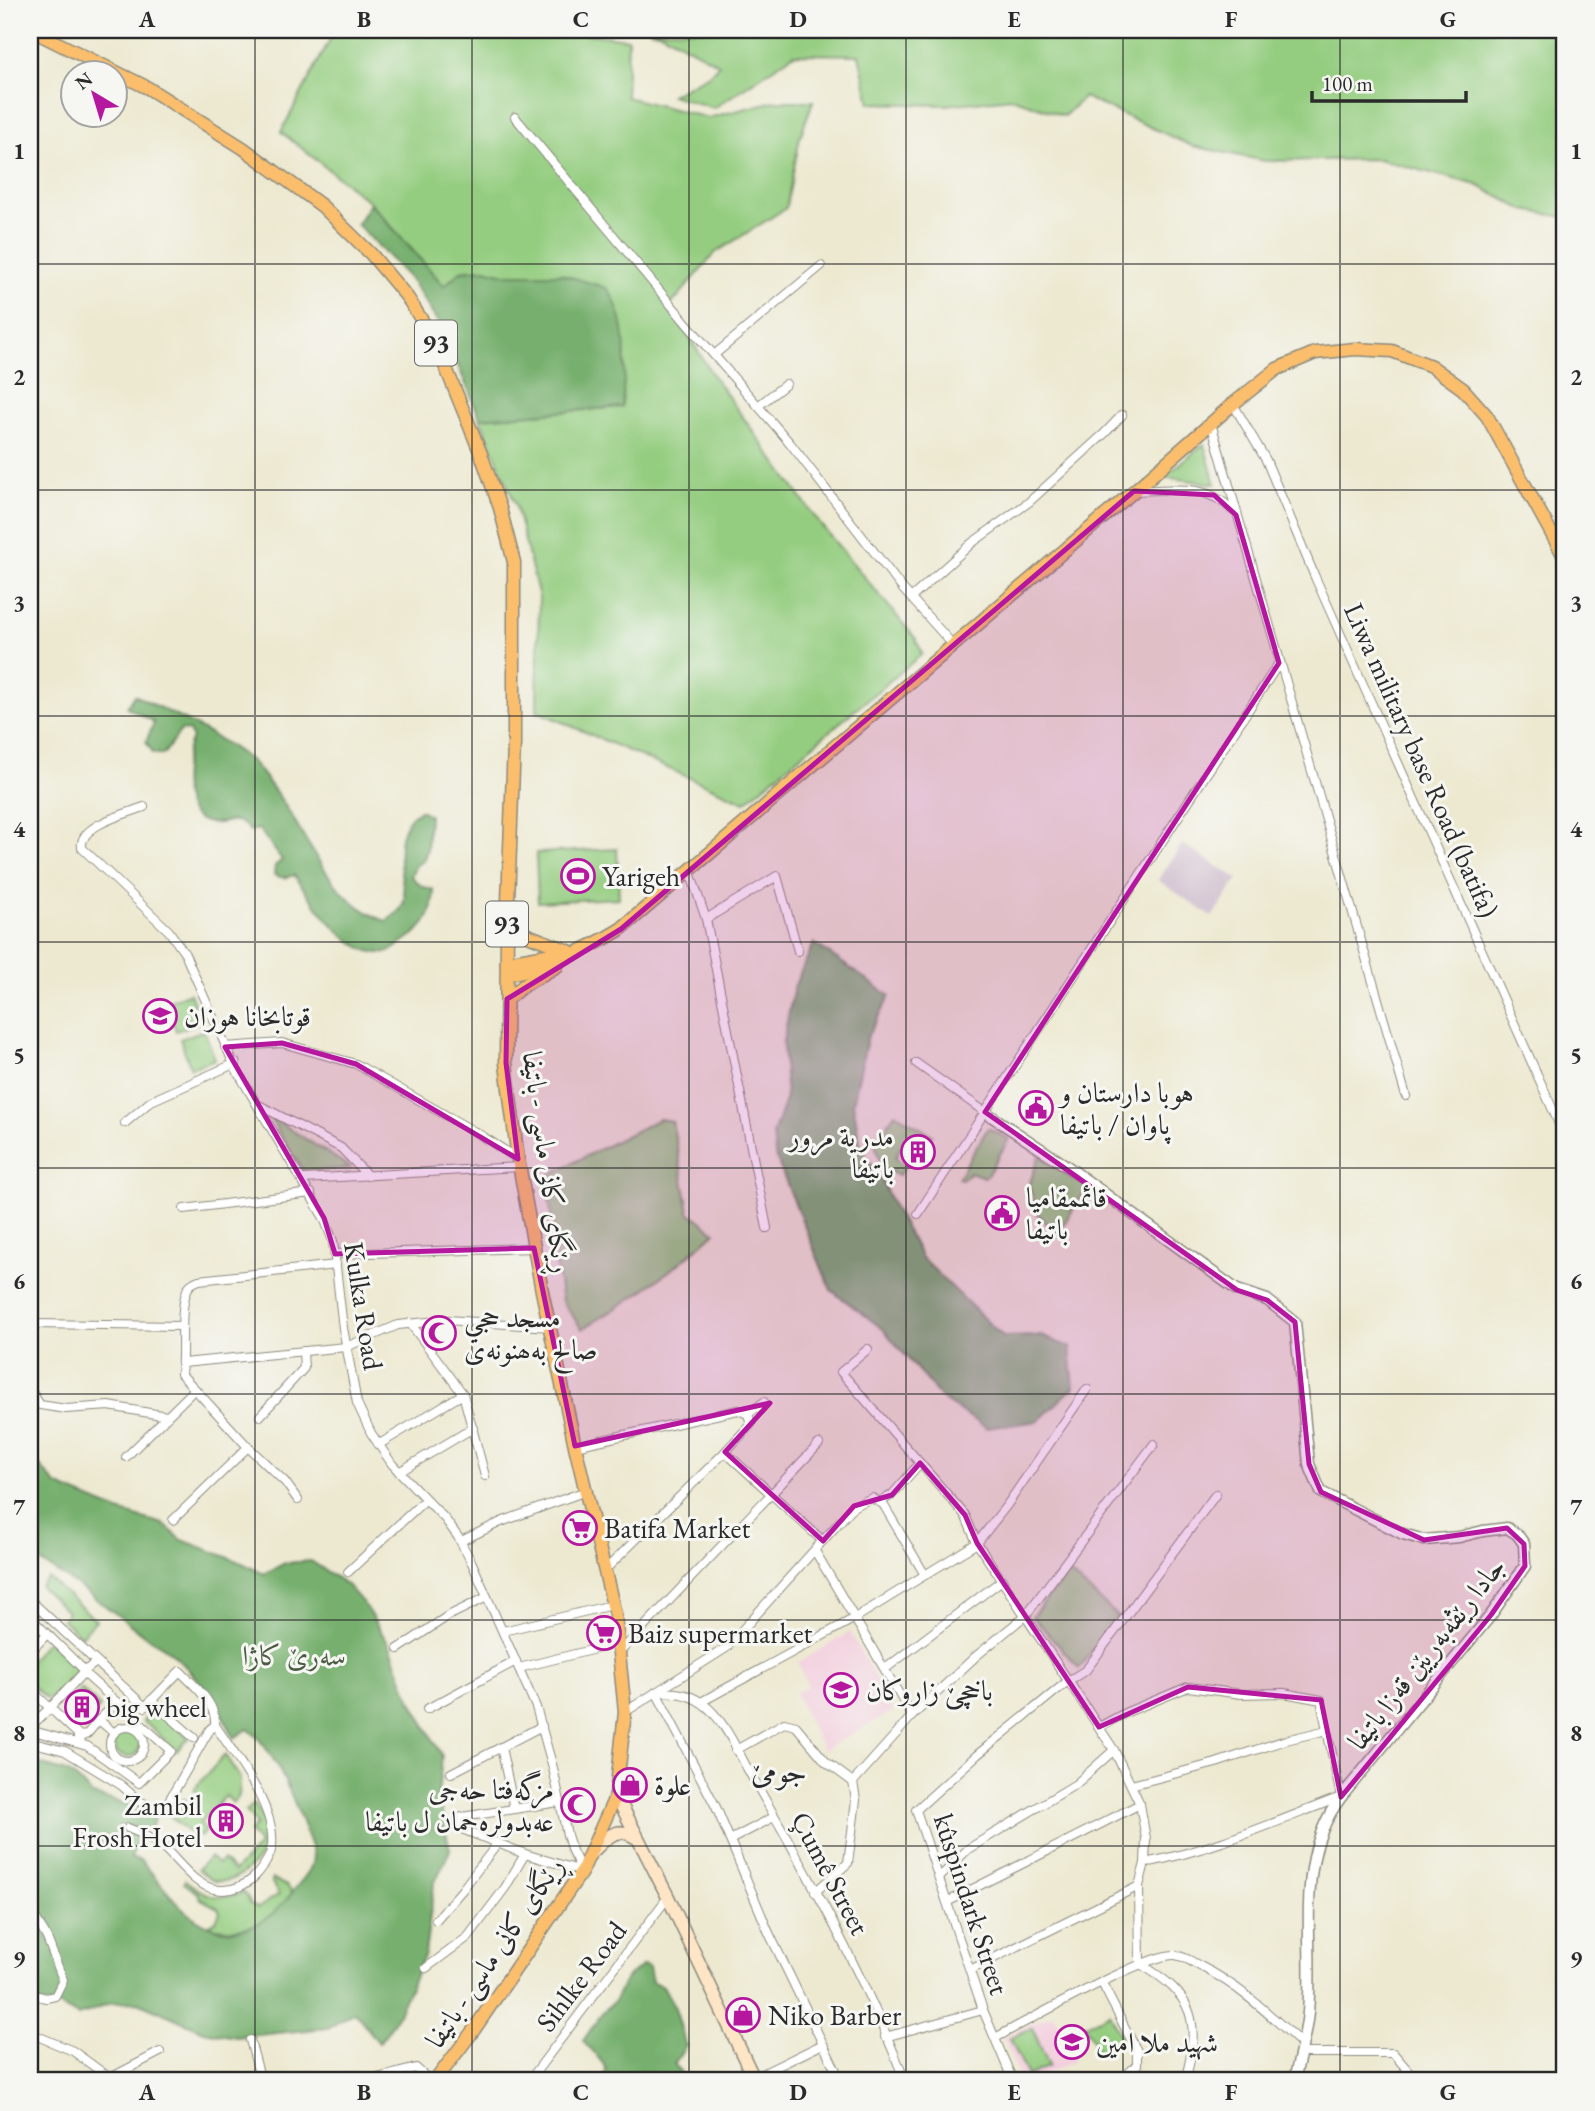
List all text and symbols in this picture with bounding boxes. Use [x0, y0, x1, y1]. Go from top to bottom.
text: A [138, 4, 156, 34]
text: B [357, 4, 371, 34]
text: C [573, 4, 589, 34]
text: D [789, 4, 807, 34]
text: E [1007, 4, 1021, 34]
text: F [1225, 4, 1238, 34]
text: G [1440, 4, 1456, 34]
north arrow [60, 60, 130, 130]
scale bar [1312, 60, 1466, 104]
text: N [70, 66, 98, 96]
text: 100 m [1322, 70, 1373, 97]
text: 1 [13, 136, 25, 166]
text: 1 [1570, 136, 1582, 166]
road number: 93 [415, 320, 457, 366]
text: 2 [13, 362, 25, 392]
text: 2 [1570, 362, 1582, 392]
text: 3 [13, 588, 25, 618]
text: 3 [1570, 588, 1582, 618]
street label: Liwa military base Road (batifa) [1336, 597, 1508, 923]
text: 4 [13, 814, 26, 844]
text: 4 [1570, 814, 1583, 844]
sports icon: Yarigeh [559, 857, 597, 895]
place label: Yarigeh [602, 858, 680, 894]
road number: 93 [486, 902, 528, 946]
school or university icon: قوتابخانا هوزان [141, 997, 179, 1035]
place label: قوتابخانا هوزان [184, 998, 311, 1034]
text: 5 [13, 1040, 25, 1070]
text: 5 [1570, 1040, 1582, 1070]
street label: ڕێگای کانی ماسی - باتيفا [510, 1049, 581, 1276]
place label: هوبا دارستان و پاوان / باتيفا [1057, 1074, 1194, 1145]
public building icon: هوبا دارستان و پاوان / باتيفا [1017, 1089, 1055, 1127]
place label: مدرية مرور باتيفا [785, 1118, 894, 1186]
building icon: مدرية مرور باتيفا [899, 1133, 937, 1171]
place label: قائممقاميا باتيفا [1026, 1179, 1107, 1247]
public building icon: قائممقاميا باتيفا [983, 1194, 1021, 1232]
street label: Kulka Road [336, 1239, 392, 1373]
text: 6 [13, 1266, 25, 1296]
text: 6 [1570, 1266, 1582, 1296]
place label: مسجد حجي صالح بەھنونەی [464, 1299, 597, 1374]
mosque icon: مسجد حجي صالح بەھنونەی [420, 1314, 458, 1352]
text: 7 [13, 1492, 26, 1522]
text: 7 [1570, 1492, 1583, 1522]
supermarket icon: Batifa Market [561, 1509, 599, 1547]
place label: Batifa Market [604, 1510, 750, 1546]
street label: جادا رێڤه‌به‌ريێن قه‌زا باتيفا [1339, 1549, 1513, 1757]
supermarket icon: Baiz supermarket [585, 1614, 623, 1652]
place label: Baiz supermarket [628, 1615, 813, 1651]
park label: سەرێ کاژا [242, 1637, 346, 1673]
school or university icon: باخچێ زاروکان [822, 1671, 860, 1709]
place label: باخچێ زاروکان [866, 1672, 993, 1710]
building icon: big wheel [63, 1688, 101, 1726]
place label: big wheel [106, 1689, 207, 1725]
text: 8 [13, 1718, 25, 1748]
text: 8 [1570, 1718, 1582, 1748]
district label: جومێ [751, 1752, 807, 1791]
shop icon: علوة [611, 1766, 649, 1804]
place label: علوة [654, 1767, 691, 1803]
place label: مزگەفتا حەجی عەبدولرەحمان ل باتیفا [365, 1770, 554, 1839]
mosque icon: مزگەفتا حەجی عەبدولرەحمان ل باتیفا [559, 1786, 597, 1824]
place label: Zambil Frosh Hotel [72, 1787, 202, 1855]
building icon: Zambil Frosh Hotel [207, 1802, 245, 1840]
street label: Çumê Street [784, 1805, 879, 1941]
street label: kûspindark Street [926, 1809, 1018, 1999]
street label: ڕێگای کانی ماسی - باتيفا [417, 1849, 576, 2057]
street label: Sihlke Road [528, 1913, 635, 2038]
text: 9 [13, 1944, 25, 1974]
text: 9 [1570, 1944, 1582, 1974]
shop icon: Niko Barber [724, 1996, 762, 2034]
place label: Niko Barber [768, 1997, 902, 2033]
school or university icon: شهيد ملا امين [1053, 2023, 1091, 2061]
place label: شهيد ملا امين [1096, 2024, 1218, 2061]
text: A [138, 2077, 156, 2107]
text: B [357, 2077, 371, 2107]
text: C [573, 2077, 589, 2107]
text: D [789, 2077, 807, 2107]
text: E [1007, 2077, 1021, 2107]
text: F [1225, 2077, 1238, 2107]
text: G [1440, 2077, 1456, 2107]

